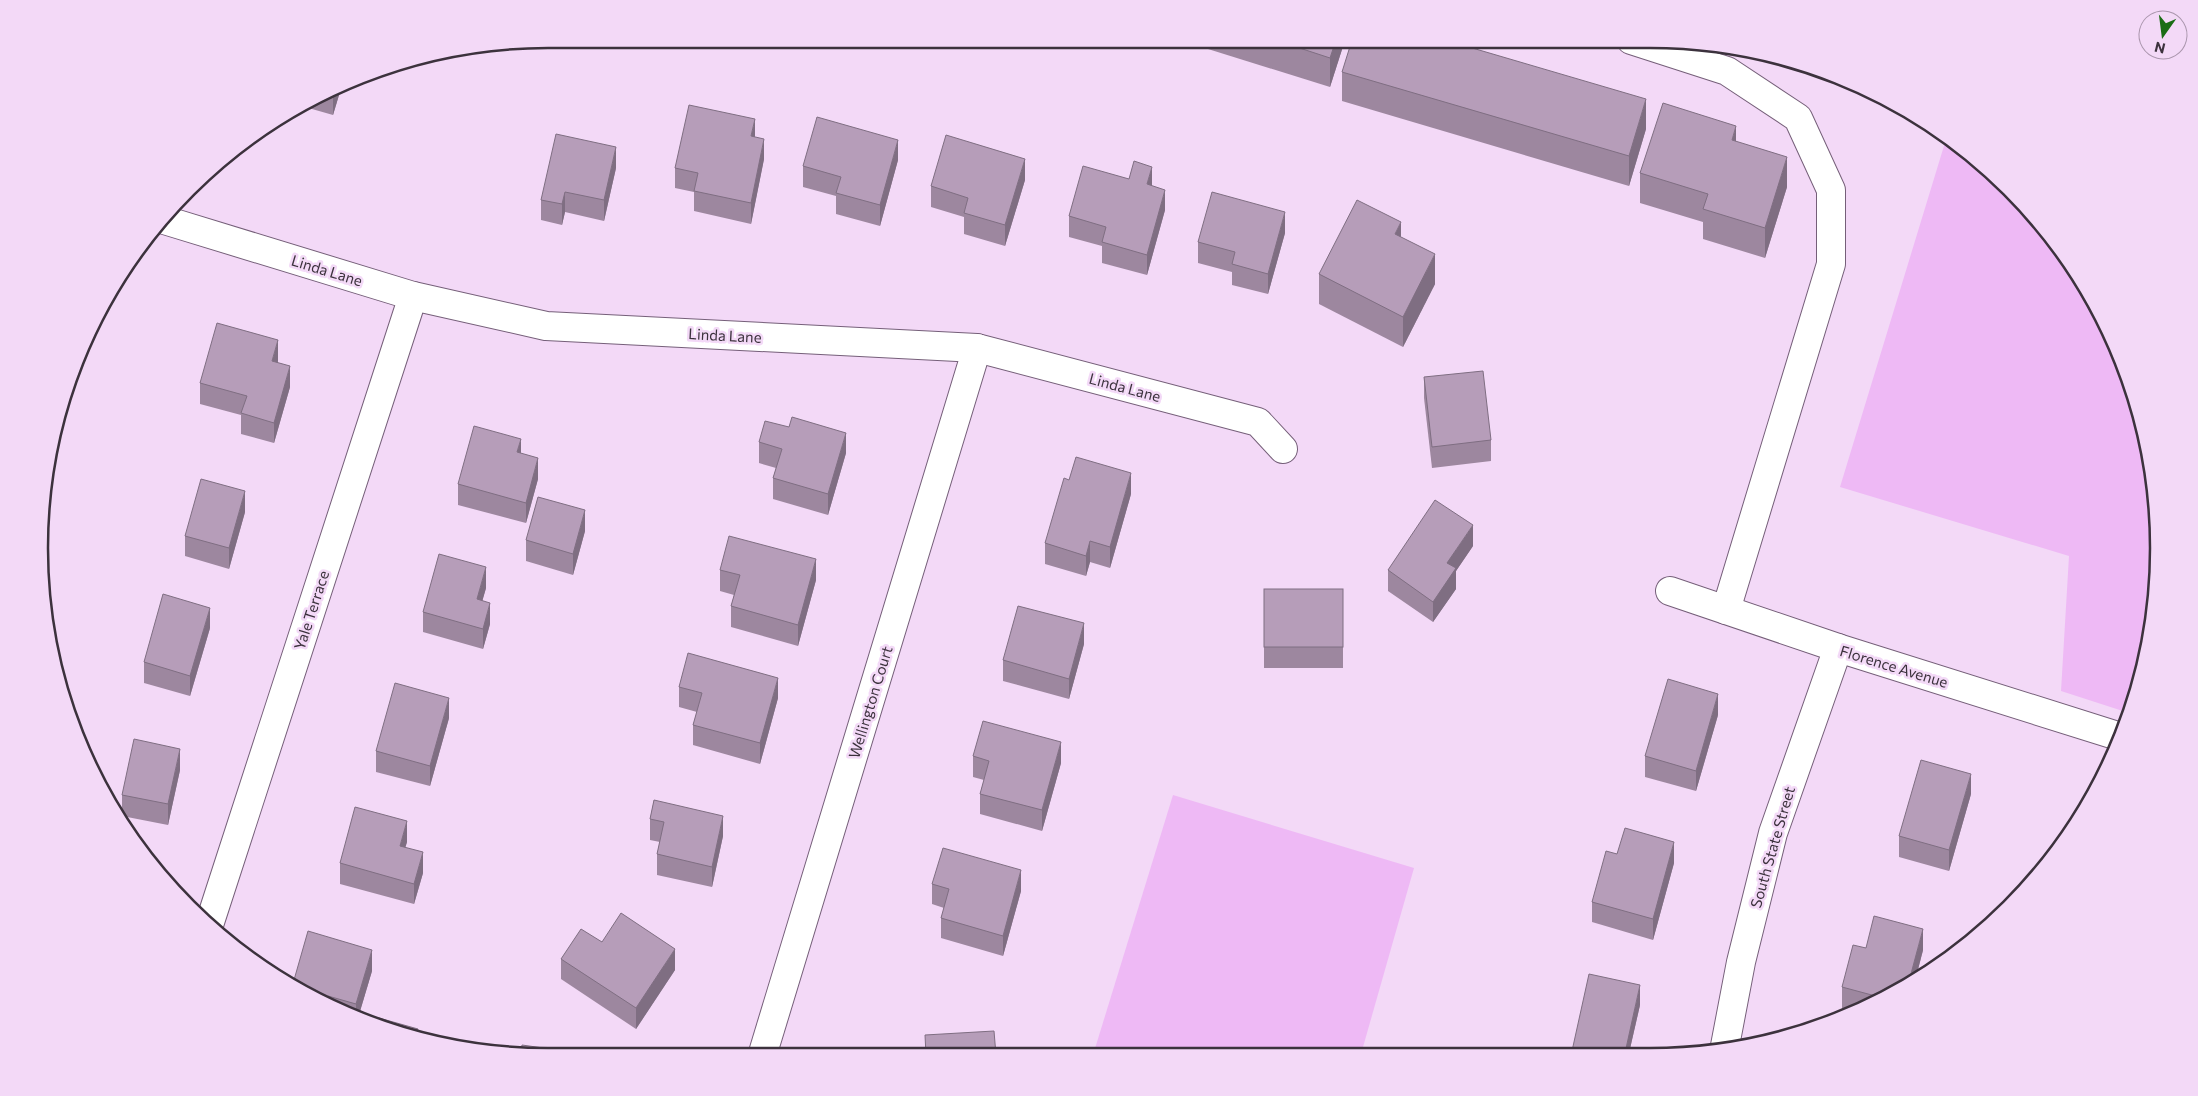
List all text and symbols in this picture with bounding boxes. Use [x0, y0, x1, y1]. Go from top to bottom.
north arrow [2138, 10, 2188, 60]
text: N [2153, 39, 2167, 58]
street label: Linda Lane [289, 251, 365, 289]
street label: Linda Lane [688, 324, 762, 346]
street label: Linda Lane [1087, 369, 1163, 405]
street label: Yale Terrace [290, 568, 332, 652]
street label: Florence Avenue [1838, 641, 1950, 691]
street label: Wellington Court [844, 644, 896, 760]
street label: South State Street [1746, 784, 1798, 910]

